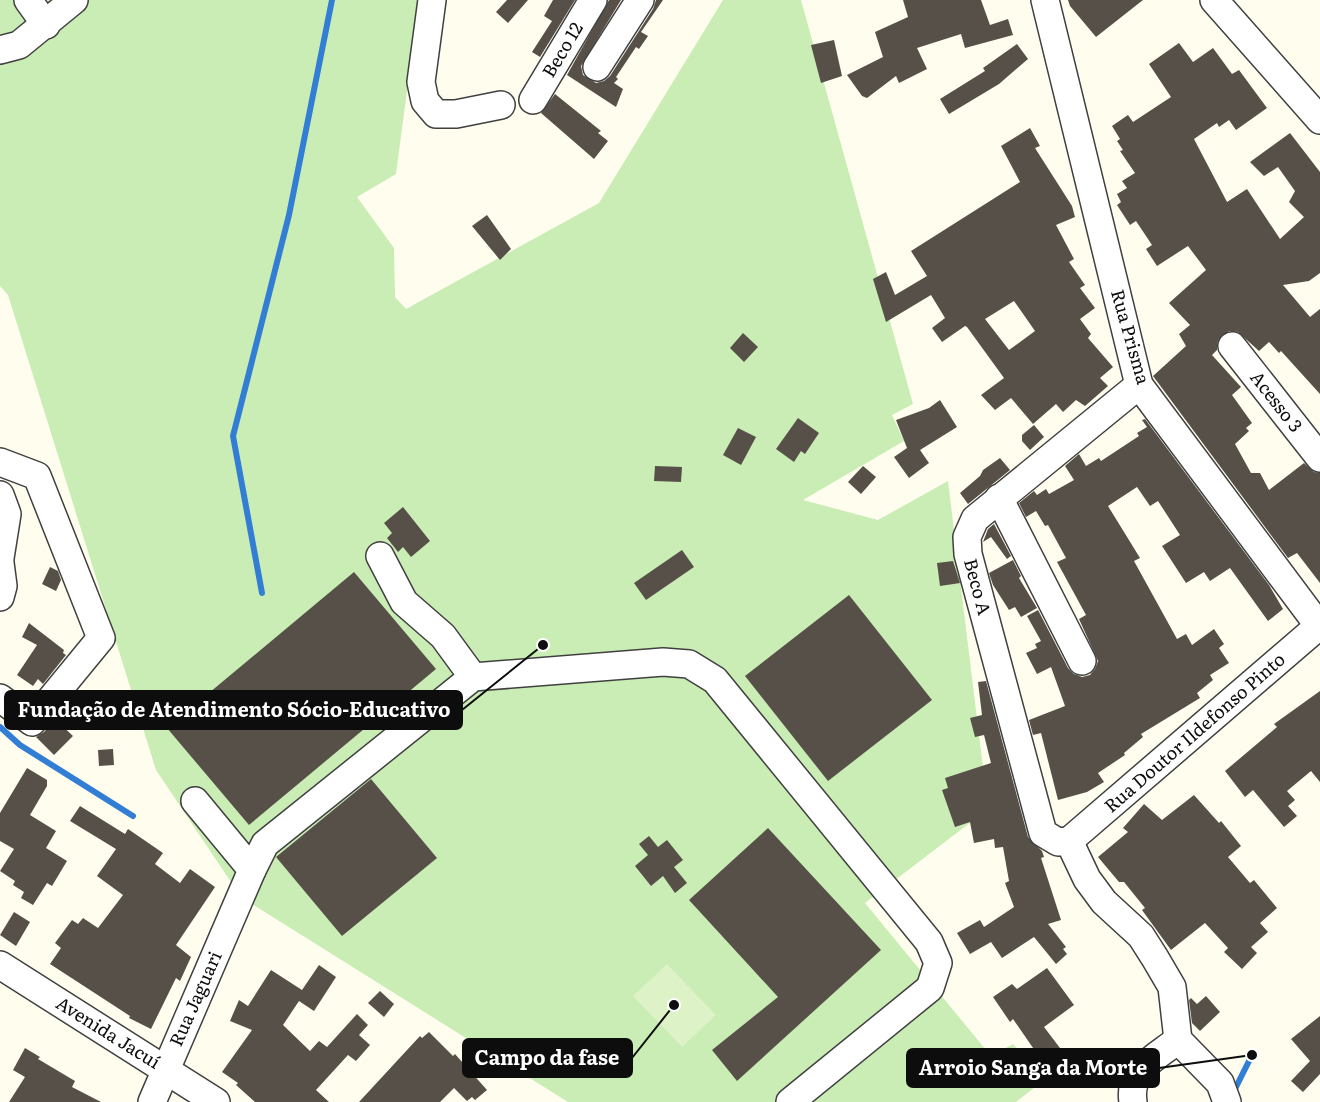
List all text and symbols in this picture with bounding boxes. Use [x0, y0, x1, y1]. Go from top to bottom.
street label: Beco 12 [535, 16, 589, 82]
street label: Rua Prisma [1105, 286, 1158, 387]
street label: Acesso 3 [1245, 365, 1310, 437]
street label: Beco A [958, 555, 999, 618]
street label: Rua Doutor Ildefonso Pinto [1098, 645, 1291, 818]
callout: Fundação de Atendimento Sócio-Educativo [5, 691, 462, 729]
text: Fundação de Atendimento Sócio-Educativo [18, 693, 450, 723]
street label: Rua Jaguari [162, 947, 228, 1050]
street label: Avenida Jacuí [51, 989, 166, 1075]
callout: Campo da fase [463, 1039, 632, 1077]
text: Campo da fase [475, 1041, 619, 1071]
callout: Arroio Sanga da Morte [907, 1049, 1159, 1087]
text: Arroio Sanga da Morte [919, 1051, 1147, 1081]

